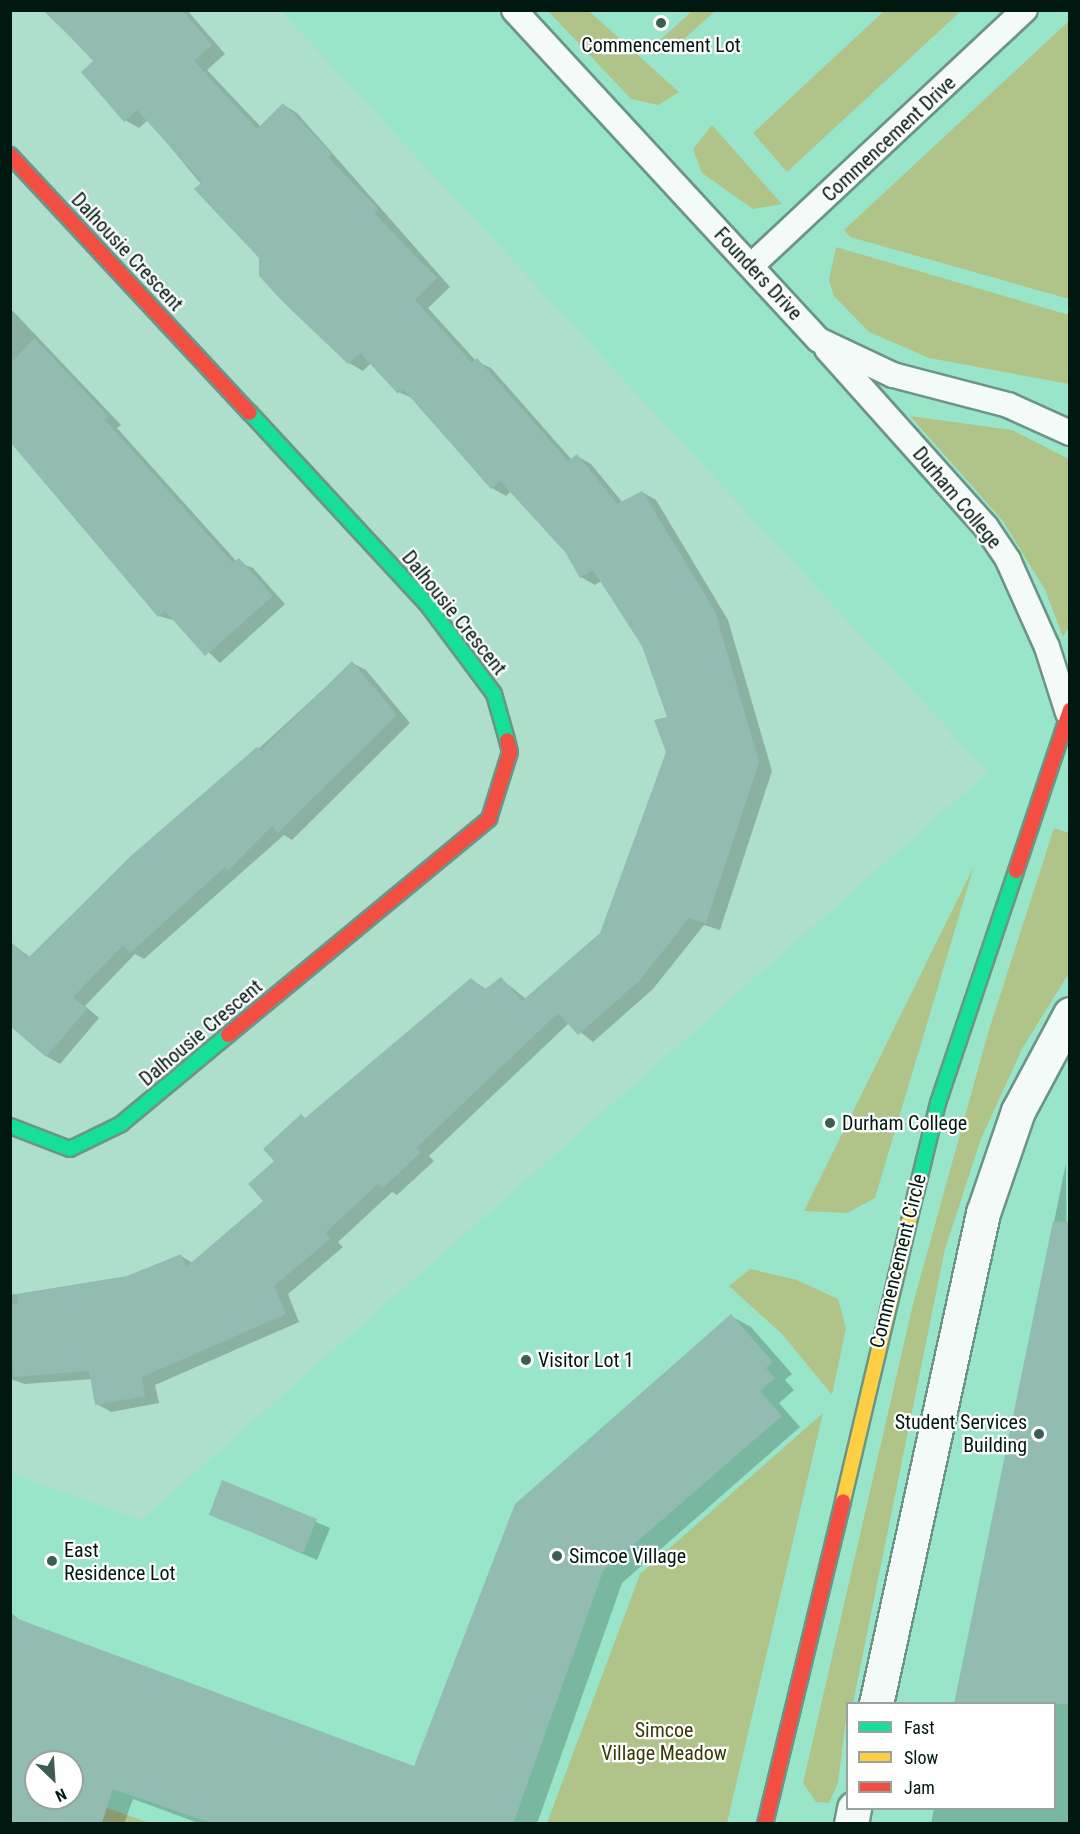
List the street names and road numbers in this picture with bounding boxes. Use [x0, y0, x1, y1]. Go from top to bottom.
street label: Commencement Drive [817, 71, 961, 207]
street label: Dalhousie Crescent [66, 188, 188, 316]
street label: Founders Drive [709, 223, 807, 325]
street label: Durham College [908, 442, 1006, 554]
street label: Dalhousie Crescent [397, 546, 511, 680]
street label: Dalhousie Crescent [135, 975, 267, 1091]
street label: Commencement Circle [865, 1171, 931, 1351]

